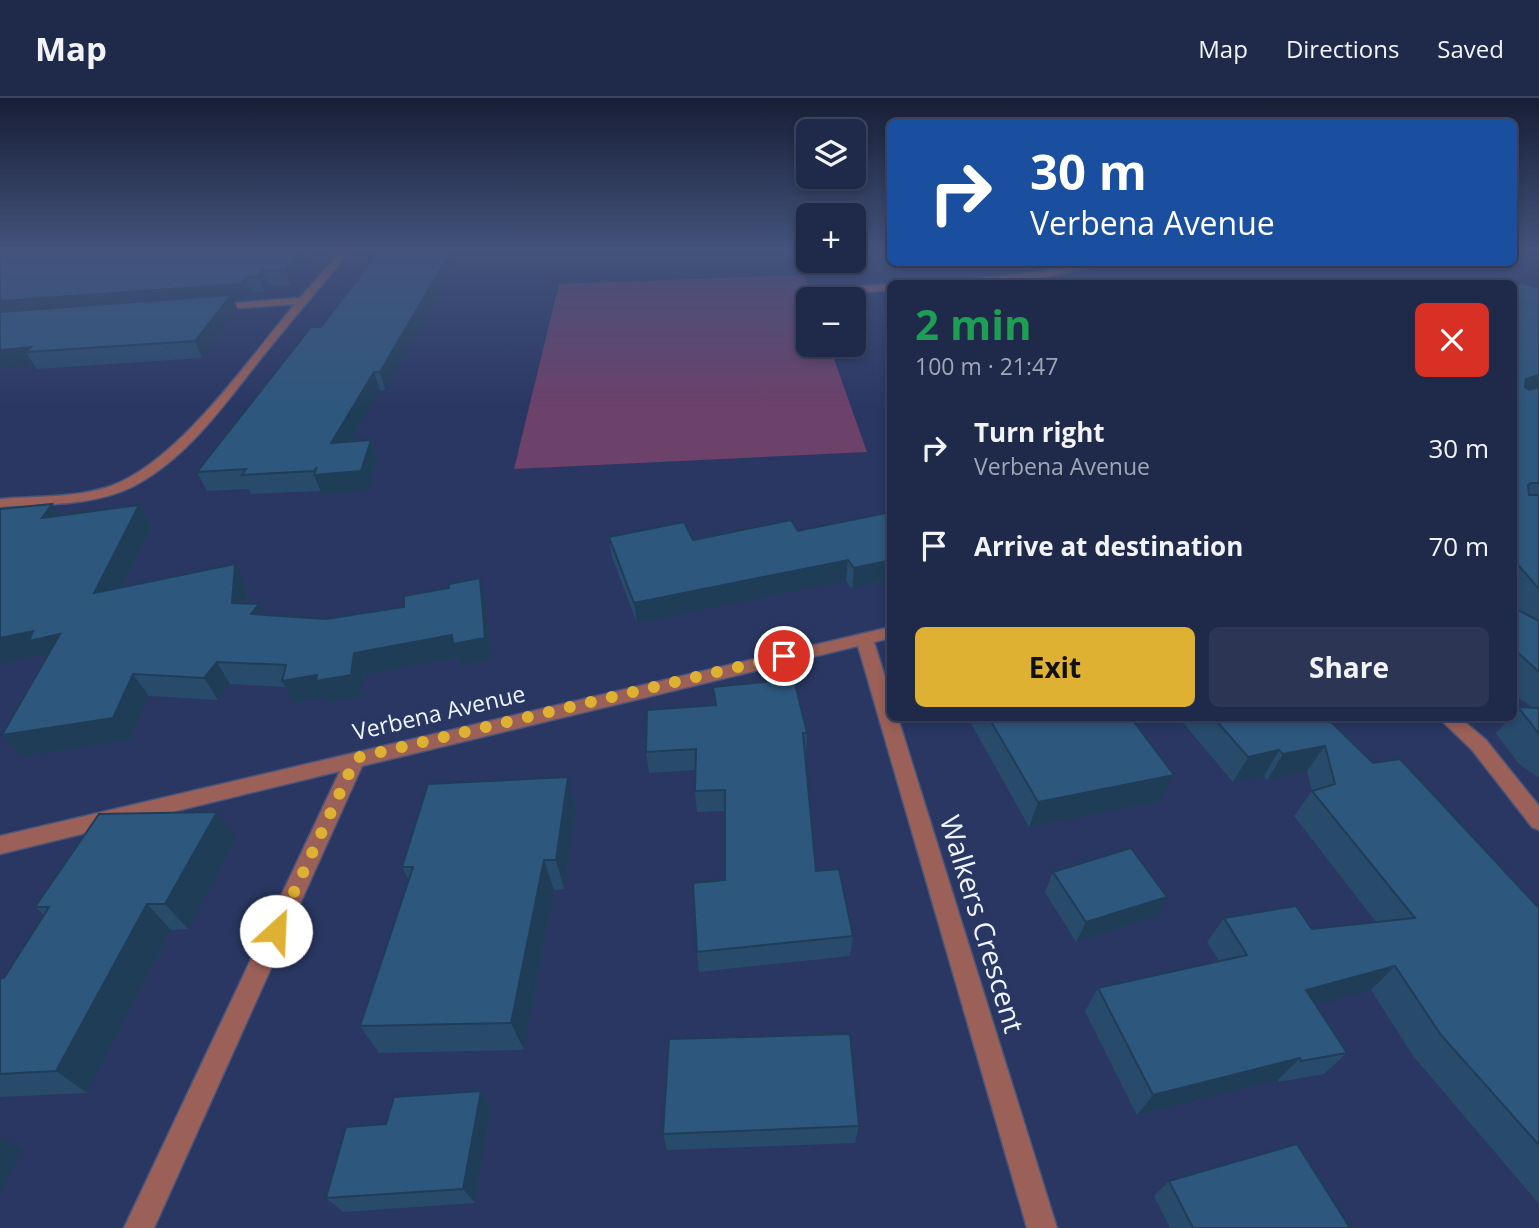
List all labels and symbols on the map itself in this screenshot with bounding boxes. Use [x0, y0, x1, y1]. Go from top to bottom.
pin [754, 626, 814, 686]
street label: Verbena Avenue [349, 677, 528, 747]
street label: Walkers Crescent [932, 810, 1034, 1037]
position arrow [239, 894, 313, 968]

